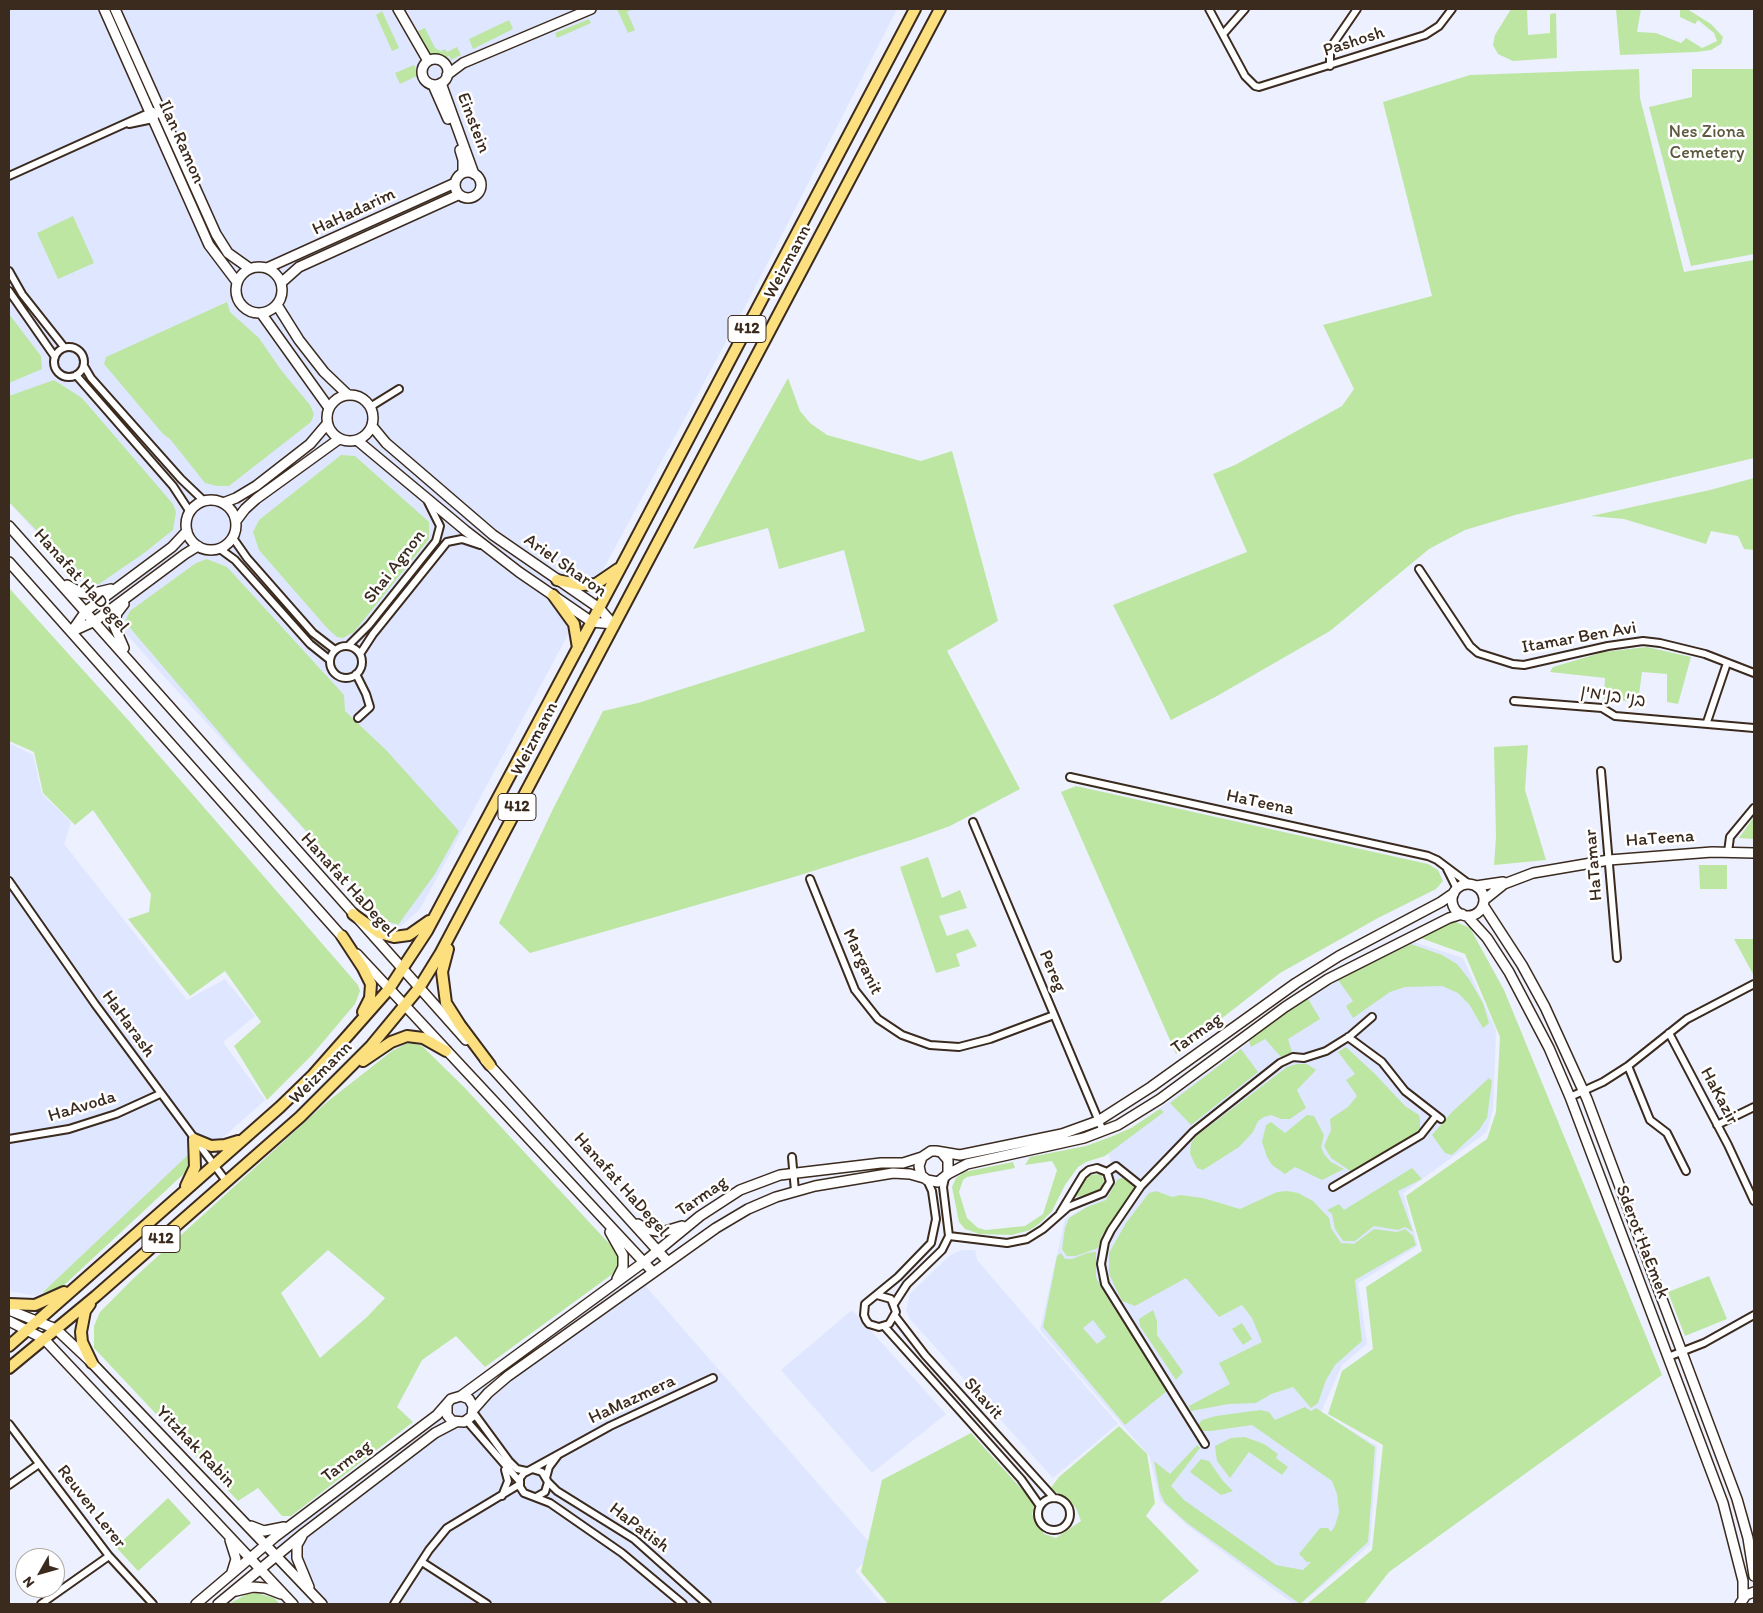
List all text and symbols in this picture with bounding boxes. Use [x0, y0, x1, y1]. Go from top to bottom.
street label: Pashosh [1321, 22, 1387, 62]
street label: Einstein [452, 90, 494, 156]
street label: Ilan Ramon [153, 97, 209, 187]
park label: Nes Ziona Cemetery [1669, 121, 1745, 163]
street label: HaHadarim [309, 183, 399, 241]
street label: Weizmann [760, 221, 816, 303]
road number: 412 [728, 316, 766, 342]
street label: Hanafat HaDegel [29, 525, 133, 637]
street label: Shai Agnon [360, 526, 430, 608]
street label: Ariel Sharon [519, 530, 611, 602]
street label: Itamar Ben Avi [1520, 617, 1638, 659]
street label: בני בנימין [1579, 681, 1647, 713]
street label: Weizmann [507, 698, 563, 780]
street label: HaTeena [1224, 785, 1296, 821]
road number: 412 [498, 794, 536, 820]
street label: HaTeena [1625, 826, 1695, 852]
street label: HaTamar [1580, 828, 1608, 902]
street label: Hanafat HaDegel [296, 829, 400, 941]
street label: Marganit [837, 926, 887, 998]
street label: Pereg [1034, 947, 1070, 995]
street label: HaHarash [97, 986, 159, 1062]
street label: Tarmag [1167, 1009, 1227, 1059]
street label: Weizmann [285, 1037, 357, 1109]
street label: HaKazir [1695, 1064, 1743, 1128]
street label: HaAvoda [46, 1087, 118, 1127]
street label: Hanafat HaDegel [569, 1129, 673, 1241]
street label: Tarmag [672, 1172, 732, 1222]
street label: Sderot HaEmek [1610, 1182, 1674, 1302]
road number: 412 [142, 1226, 180, 1252]
street label: HaMazmera [585, 1371, 679, 1429]
street label: Shavit [959, 1374, 1007, 1424]
street label: Yitzhak Rabin [151, 1402, 239, 1492]
street label: Tarmag [318, 1436, 376, 1488]
street label: Reuven Lerer [52, 1461, 130, 1553]
street label: HaPatish [605, 1498, 673, 1558]
north arrow [15, 1548, 65, 1598]
text: N [19, 1573, 38, 1591]

